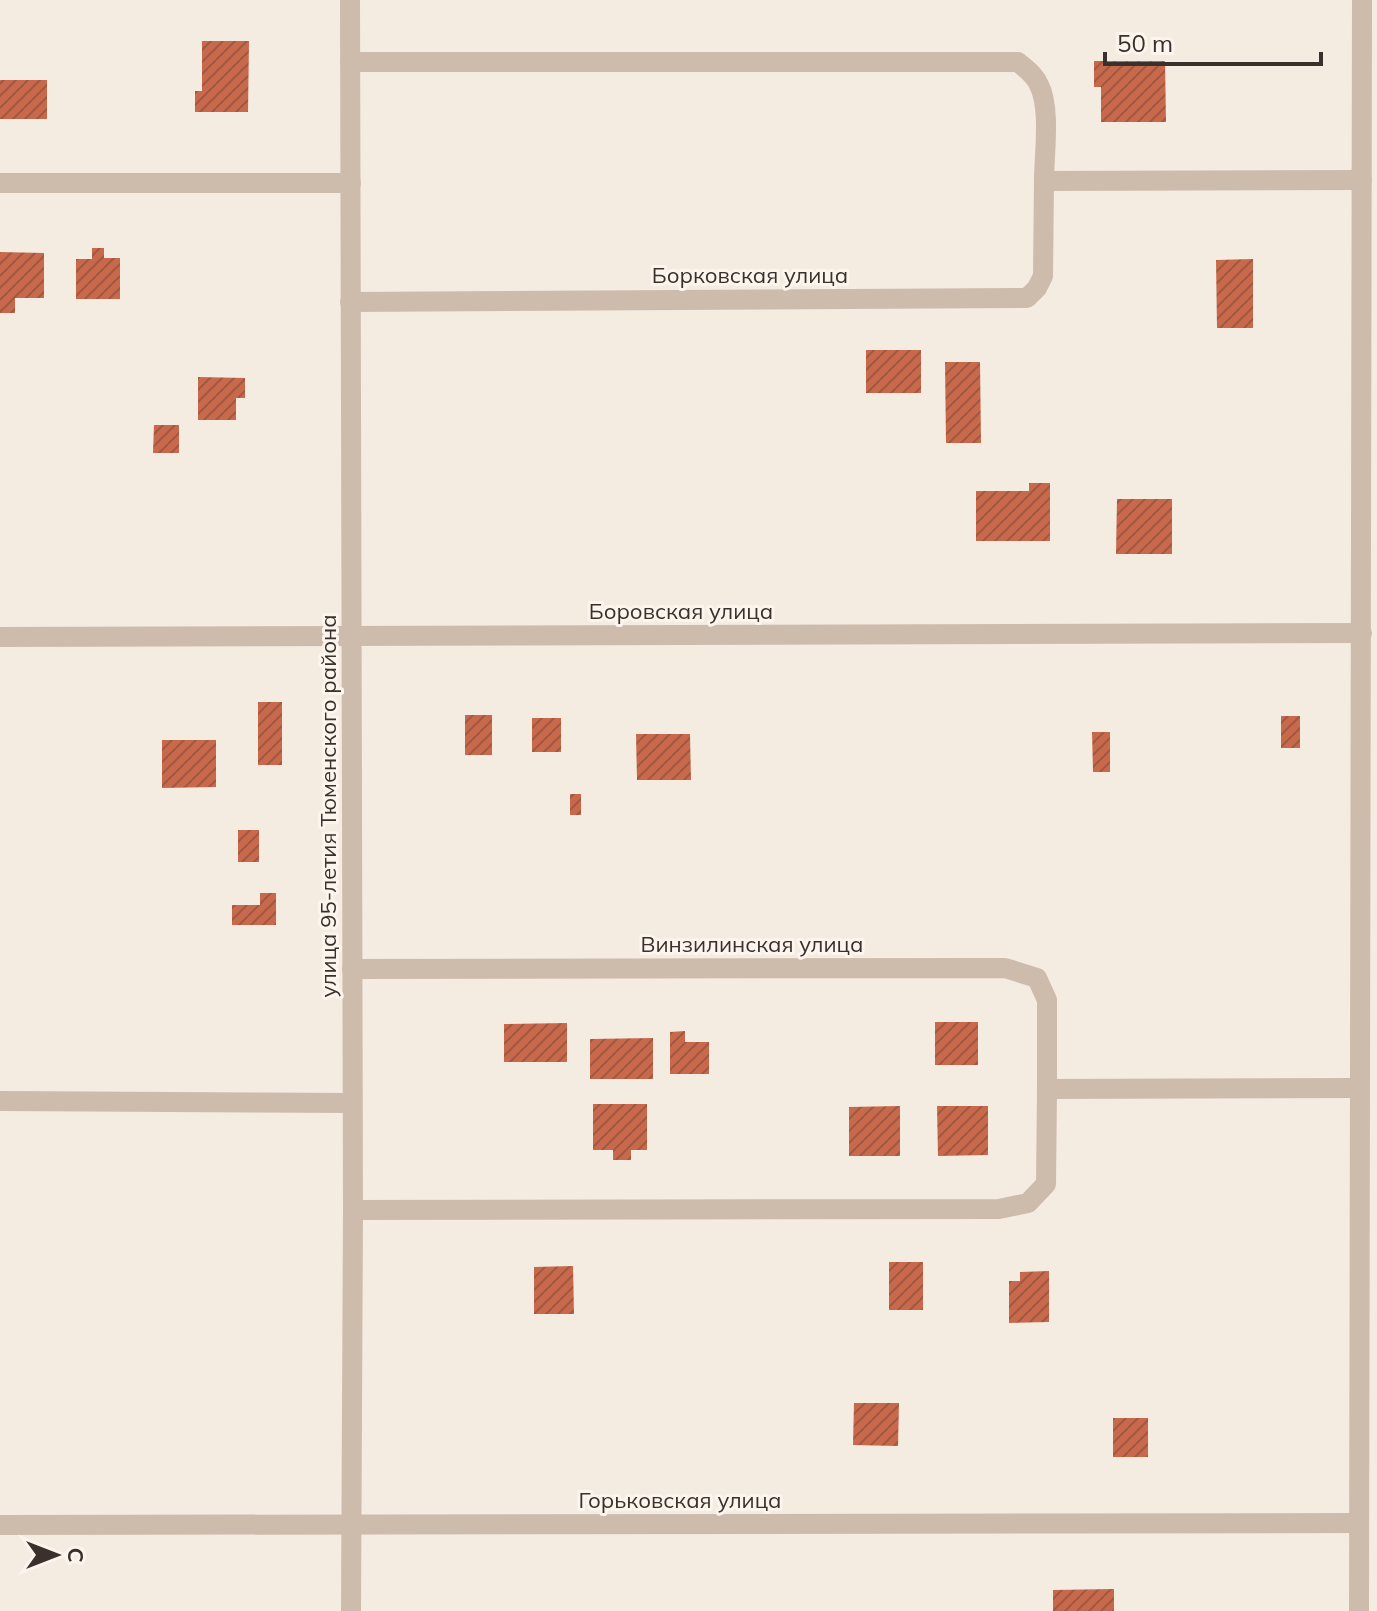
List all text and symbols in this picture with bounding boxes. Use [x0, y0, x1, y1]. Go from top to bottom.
scale bar [1105, 16, 1321, 66]
text: 50 m [1117, 28, 1173, 58]
street label: Борковская улица [652, 261, 848, 289]
street label: Боровская улица [589, 597, 773, 625]
street label: улица 95-летия Тюменского района [314, 614, 342, 998]
street label: Винзилинская улица [641, 930, 863, 958]
street label: Горьковская улица [578, 1486, 782, 1514]
north arrow [16, 1515, 96, 1595]
text: С [62, 1547, 90, 1563]

